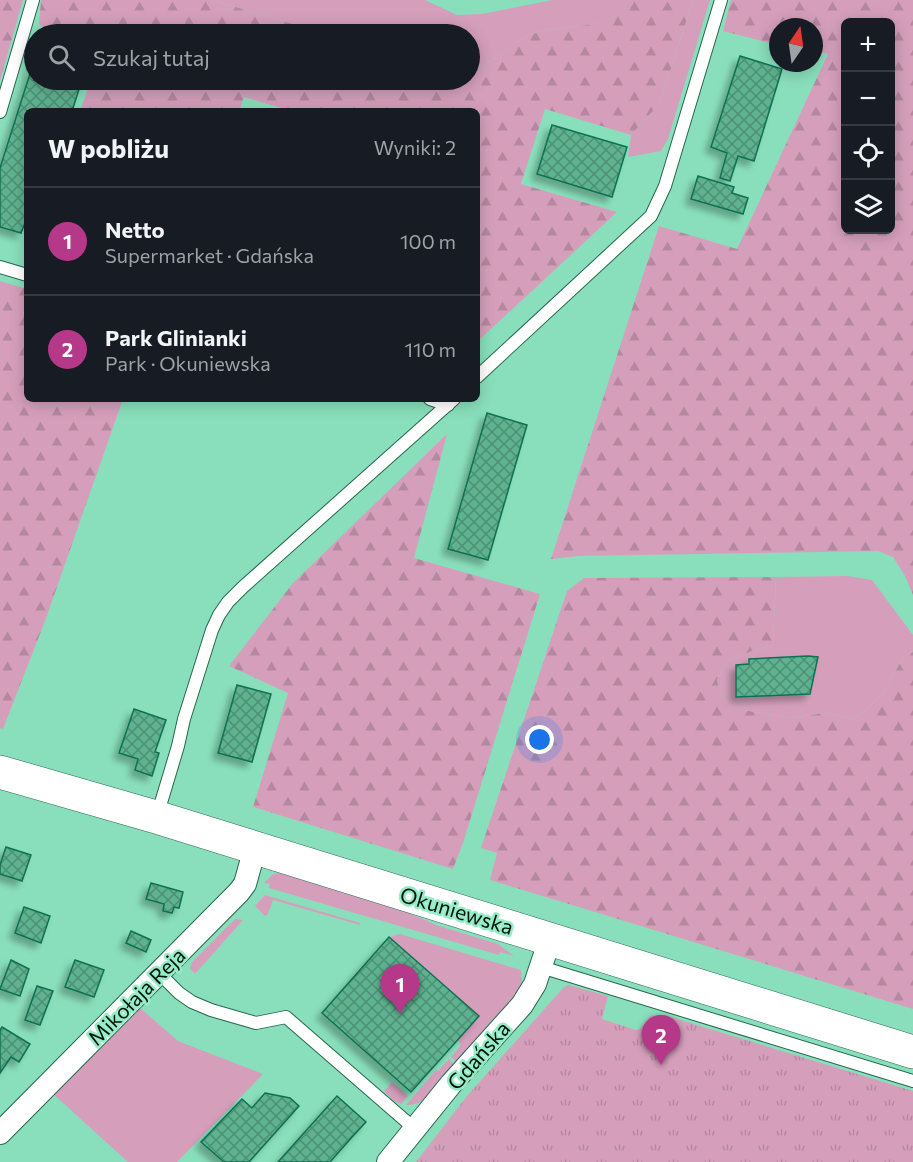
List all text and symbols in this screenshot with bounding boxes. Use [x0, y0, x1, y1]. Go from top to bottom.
north arrow [769, 18, 823, 72]
map controls [841, 18, 895, 234]
button: + [841, 18, 895, 72]
search box [24, 24, 480, 90]
icon: search [45, 41, 78, 74]
text: Szukaj tutaj [93, 44, 210, 71]
button: − [841, 72, 895, 126]
button: locate [841, 126, 895, 180]
text: W pobliżu [48, 132, 169, 163]
text: Wyniki: 2 [374, 135, 456, 159]
button: layers [841, 180, 895, 234]
text: Netto [105, 216, 165, 243]
text: 1 [63, 229, 72, 253]
text: 100 m [400, 229, 456, 253]
text: Supermarket · Gdańska [105, 243, 314, 267]
text: Park Glinianki [105, 324, 247, 351]
text: 2 [62, 337, 73, 361]
text: 110 m [405, 337, 456, 361]
text: Park · Okuniewska [105, 351, 271, 375]
your location [525, 725, 554, 754]
street label: Okuniewska [397, 881, 517, 939]
street label: Mikołaja Reja [82, 942, 190, 1050]
pin: 1 [380, 964, 420, 1014]
street label: Gdańska [442, 1016, 514, 1094]
pin: 2 [642, 1016, 680, 1065]

